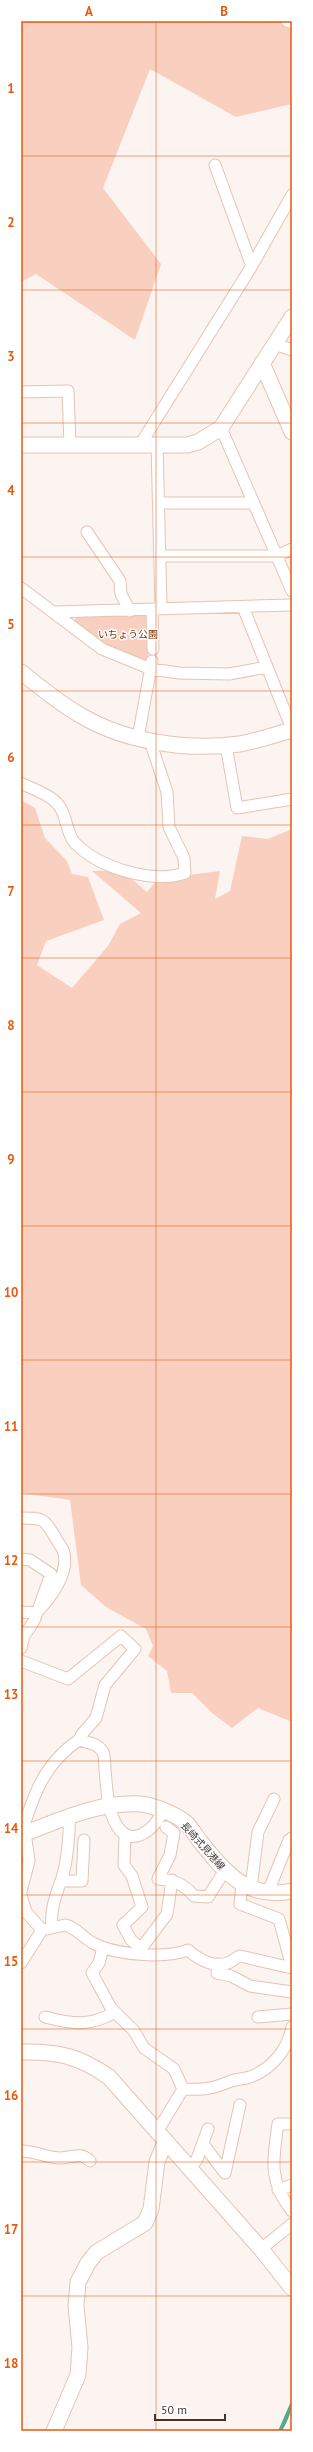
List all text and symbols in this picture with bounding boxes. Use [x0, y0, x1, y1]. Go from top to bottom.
text: A [85, 3, 93, 20]
text: B [220, 3, 228, 20]
text: 1 [7, 80, 15, 97]
text: 2 [7, 214, 15, 231]
text: 3 [7, 348, 15, 365]
text: 4 [7, 482, 15, 499]
text: 5 [7, 616, 15, 633]
park label: いちょう公園 [98, 628, 158, 641]
text: 6 [7, 749, 15, 766]
text: 7 [7, 883, 15, 900]
text: 8 [7, 1017, 15, 1034]
text: 9 [7, 1151, 15, 1168]
text: 10 [4, 1284, 18, 1301]
text: 11 [4, 1418, 18, 1435]
text: 12 [4, 1552, 18, 1569]
text: 13 [4, 1686, 18, 1703]
street label: 長崎式見港線 [178, 1819, 228, 1873]
text: 14 [4, 1820, 19, 1837]
text: 15 [4, 1953, 18, 1970]
text: 16 [4, 2087, 18, 2104]
text: 17 [4, 2221, 18, 2238]
text: 18 [4, 2355, 18, 2372]
scale bar [155, 2396, 225, 2422]
text: 50 m [161, 2402, 187, 2417]

